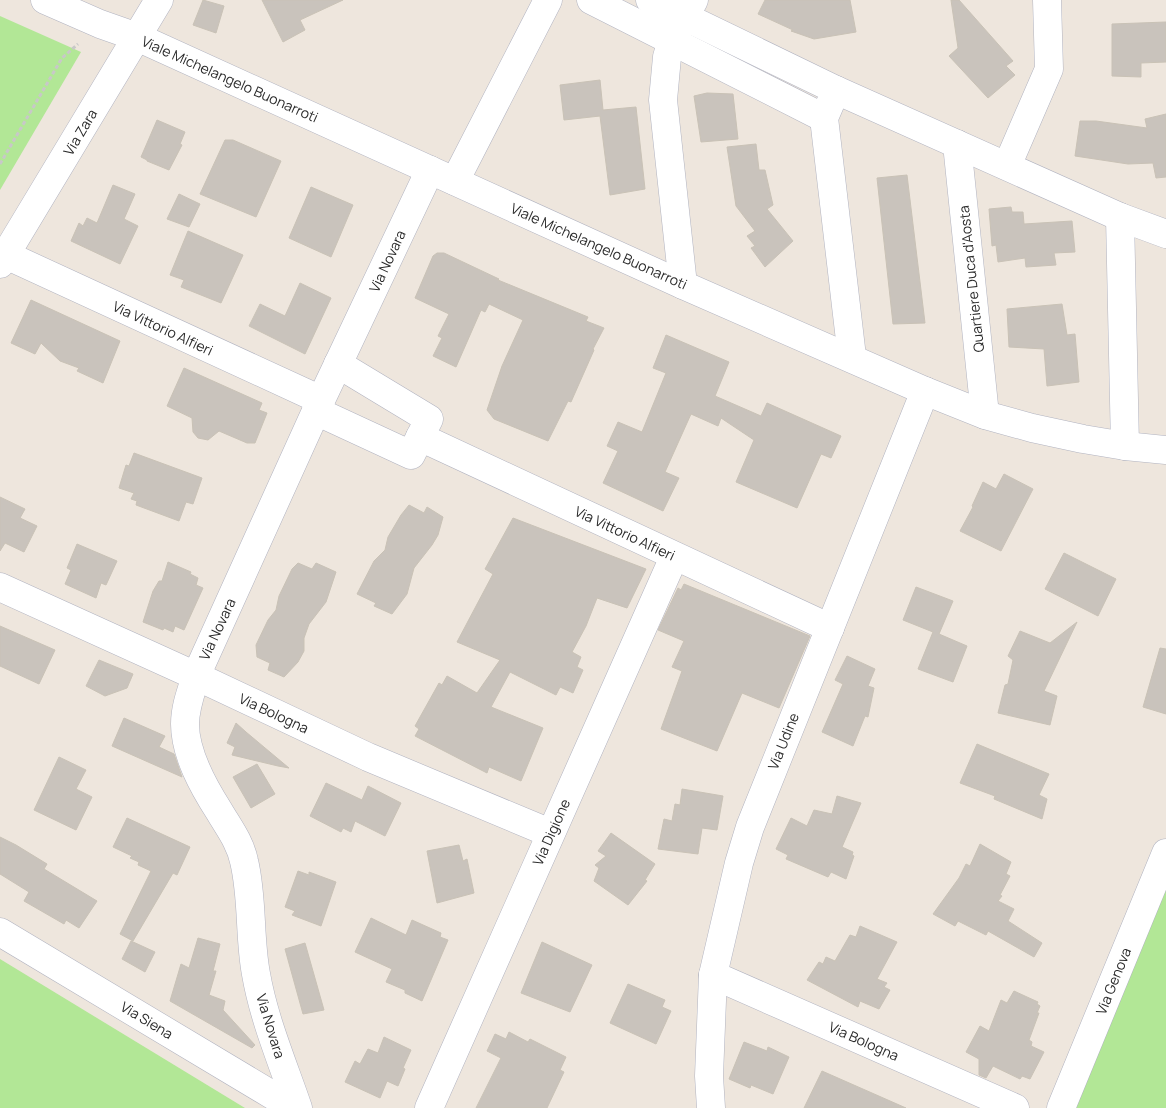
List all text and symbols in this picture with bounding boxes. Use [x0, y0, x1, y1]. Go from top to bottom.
street label: Viale Michelangelo Buonarroti [139, 31, 321, 127]
street label: Via Zara [59, 105, 101, 159]
street label: Viale Michelangelo Buonarroti [508, 198, 690, 294]
street label: Quartiere Duca d'Aosta [954, 205, 988, 353]
street label: Via Novara [364, 227, 410, 295]
street label: Via Vittorio Alfieri [110, 296, 216, 360]
street label: Via Vittorio Alfieri [572, 501, 678, 565]
street label: Via Novara [194, 595, 240, 663]
street label: Via Bologna [236, 689, 312, 737]
street label: Via Udine [763, 710, 803, 772]
street label: Via Digione [528, 796, 574, 868]
street label: Via Genova [1091, 945, 1135, 1017]
street label: Via Novara [252, 991, 290, 1061]
street label: Via Siena [117, 997, 177, 1043]
street label: Via Bologna [826, 1017, 902, 1065]

